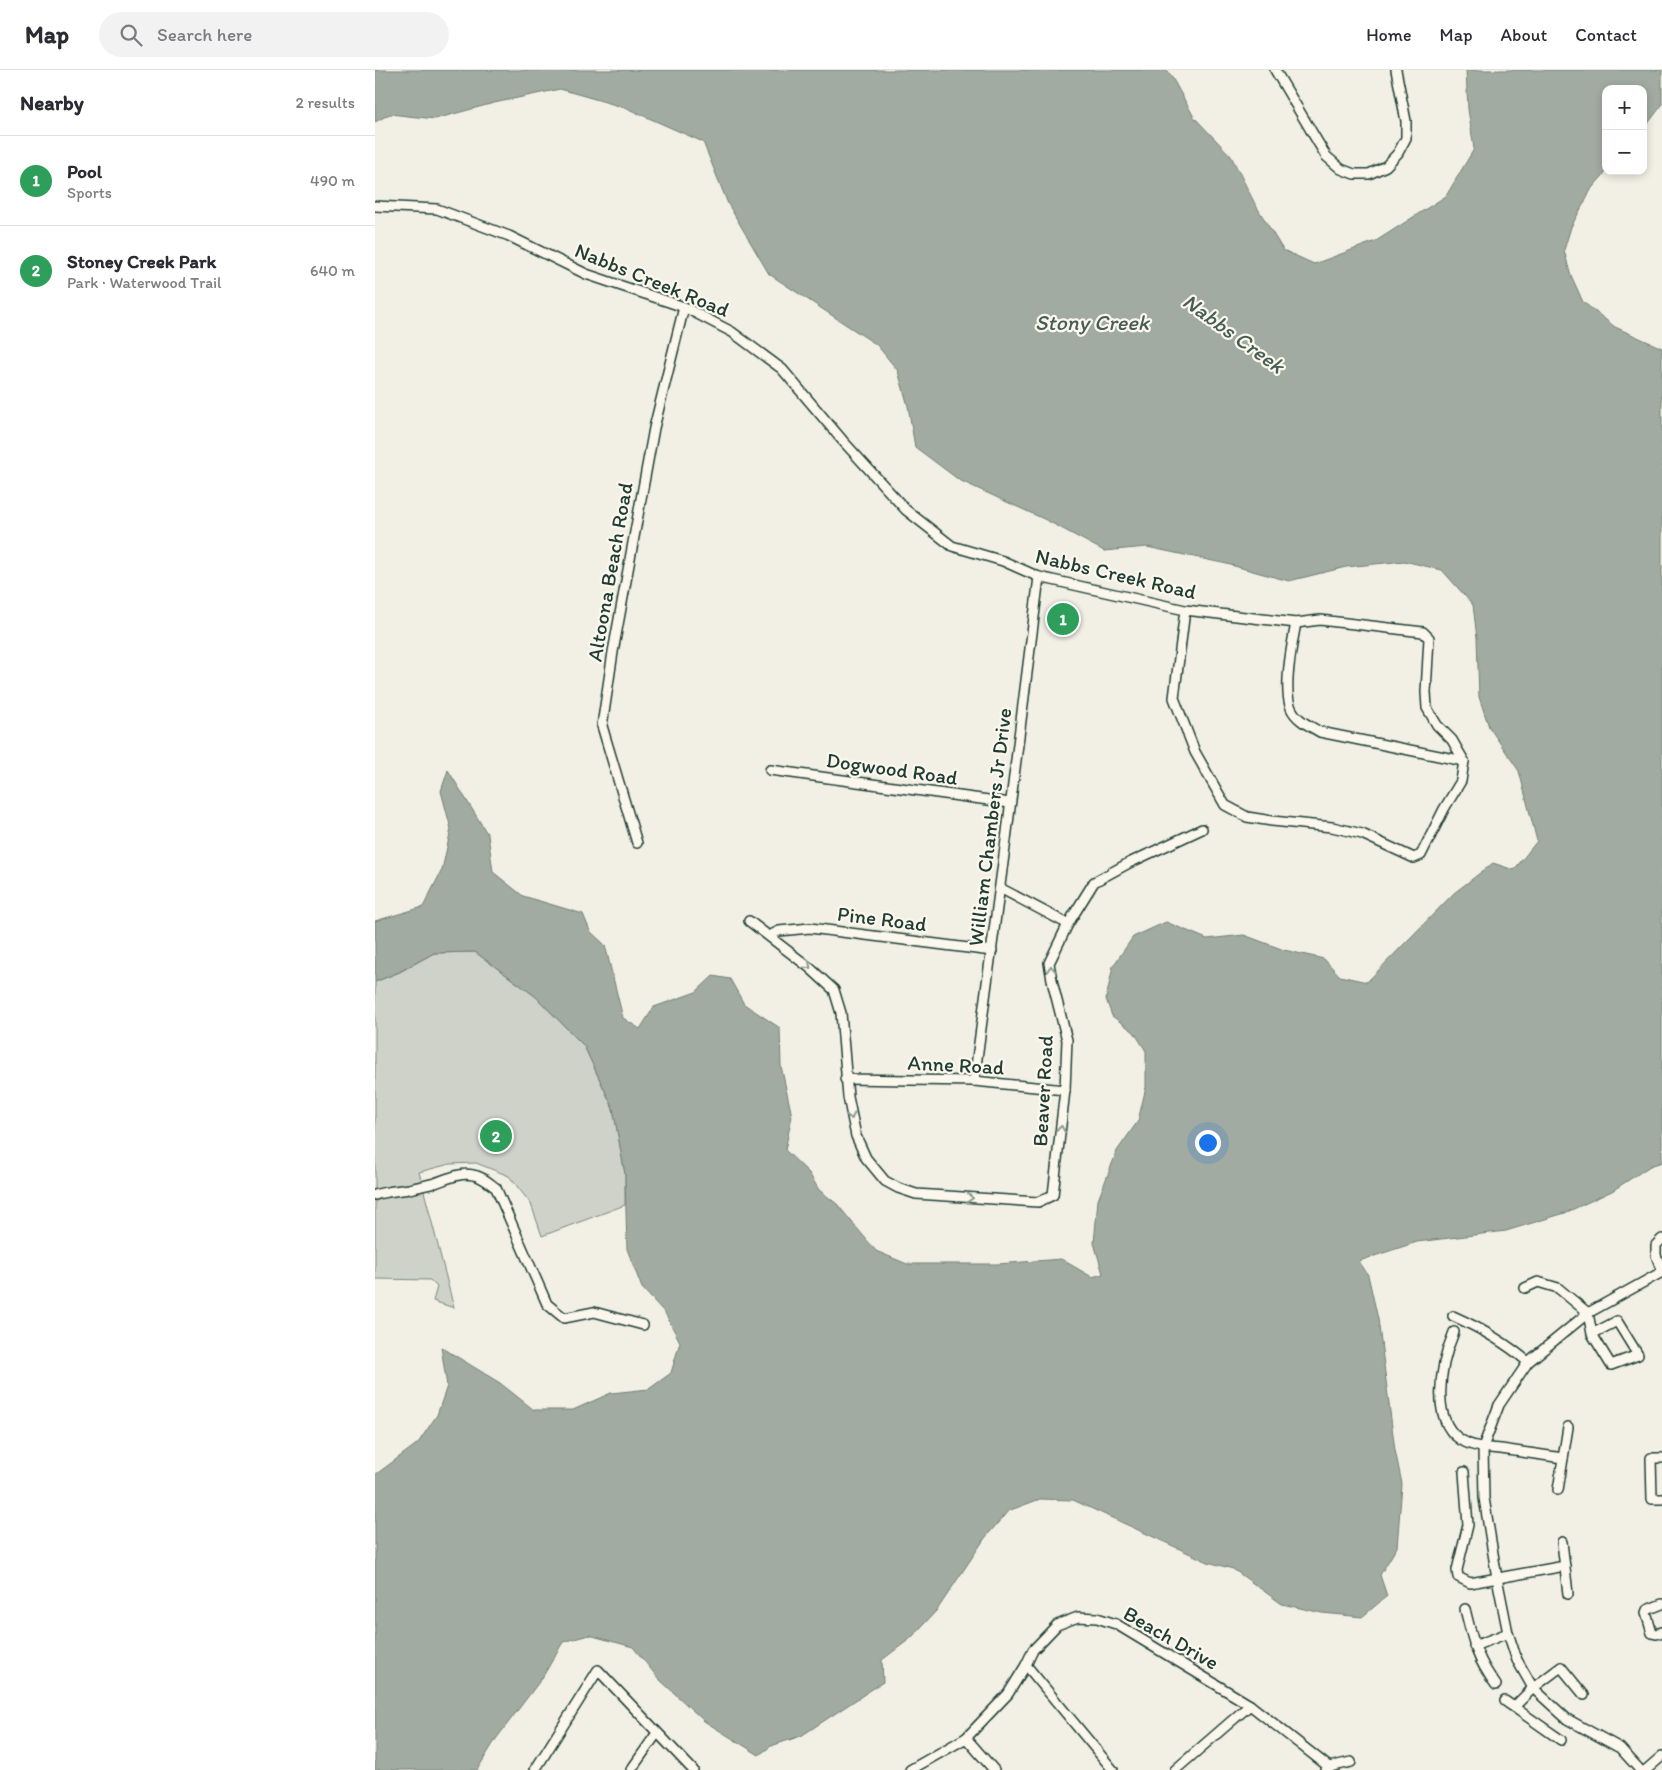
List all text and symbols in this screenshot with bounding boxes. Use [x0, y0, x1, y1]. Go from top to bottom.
search box [99, 12, 449, 57]
text: Map [25, 20, 69, 49]
icon: search [117, 21, 145, 49]
text: Search here [157, 23, 252, 46]
text: Home [1366, 24, 1412, 46]
text: Map [1440, 24, 1473, 46]
text: About [1501, 24, 1547, 46]
text: Contact [1575, 24, 1637, 46]
map controls [1602, 85, 1647, 175]
button: + [1602, 85, 1647, 130]
text: Nearby [20, 90, 84, 115]
text: 2 results [295, 93, 355, 112]
button: − [1602, 130, 1647, 175]
text: Pool [67, 160, 102, 183]
text: 1 [32, 171, 40, 190]
text: 490 m [310, 171, 355, 190]
text: Sports [67, 183, 112, 202]
street label: Nabbs Creek Road [571, 237, 734, 322]
text: Stoney Creek Park [67, 250, 216, 273]
text: 2 [32, 261, 40, 280]
text: 640 m [310, 261, 355, 280]
text: Park · Waterwood Trail [67, 273, 222, 292]
water label: Nabbs Creek [1178, 287, 1291, 380]
water label: Stony Creek [1035, 309, 1151, 336]
street label: Altoona Beach Road [581, 480, 638, 663]
street label: Nabbs Creek Road [1033, 543, 1200, 604]
pin: 1 [1047, 600, 1079, 638]
street label: William Chambers Jr Drive [962, 706, 1017, 948]
street label: Dogwood Road [825, 747, 960, 790]
street label: Pine Road [836, 901, 928, 936]
one-way arrow [802, 961, 811, 970]
one-way arrow [1046, 965, 1057, 973]
street label: Beaver Road [1027, 1034, 1058, 1147]
street label: Anne Road [907, 1049, 1006, 1080]
one-way arrow [845, 1111, 856, 1120]
pin: 2 [480, 1117, 512, 1155]
one-way arrow [1055, 1125, 1066, 1133]
your location [1195, 1130, 1221, 1156]
one-way arrow [966, 1193, 974, 1204]
street label: Beach Drive [1119, 1600, 1223, 1675]

